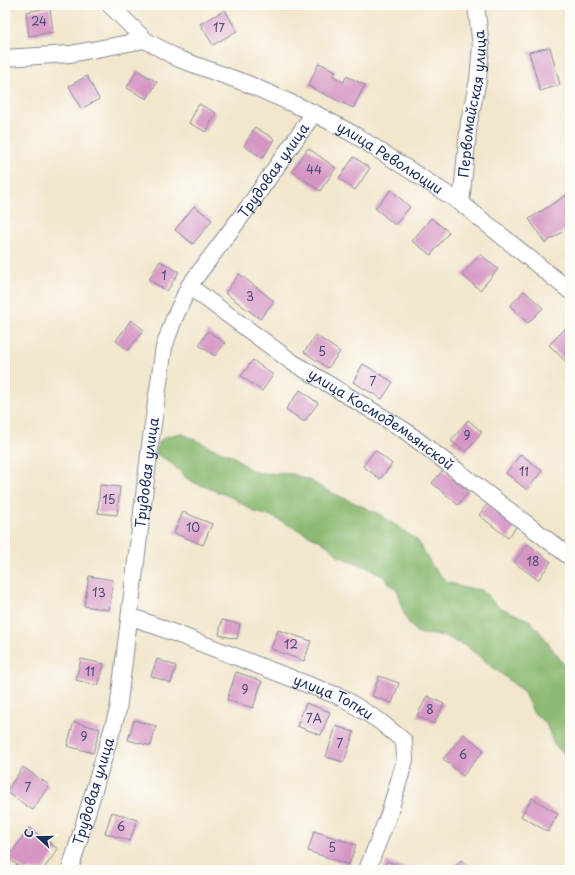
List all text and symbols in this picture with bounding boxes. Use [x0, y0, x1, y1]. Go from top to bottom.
house number: 24 [31, 12, 47, 30]
house number: 17 [213, 18, 225, 36]
street label: Первомайская улица [453, 29, 491, 178]
street label: улица Революции [333, 116, 447, 199]
street label: Трудовая улица [233, 119, 314, 222]
house number: 44 [306, 160, 322, 178]
house number: 1 [161, 266, 167, 284]
house number: 3 [246, 287, 254, 305]
house number: 5 [318, 342, 326, 360]
street label: улица Космодемьянской [304, 363, 459, 475]
house number: 7 [370, 372, 377, 390]
street label: Трудовая улица [129, 416, 164, 529]
house number: 9 [463, 426, 471, 444]
house number: 11 [519, 462, 529, 480]
house number: 15 [102, 490, 116, 508]
house number: 10 [186, 518, 200, 536]
house number: 18 [527, 552, 539, 570]
house number: 13 [92, 583, 106, 601]
house number: 12 [284, 635, 298, 653]
house number: 11 [85, 662, 95, 680]
street label: улица Топки [290, 669, 378, 725]
house number: 9 [241, 680, 249, 698]
house number: 8 [426, 700, 434, 718]
house number: 7А [306, 709, 322, 727]
house number: 9 [80, 727, 88, 745]
house number: 7 [337, 734, 344, 752]
street label: Трудовая улица [67, 735, 119, 848]
house number: 6 [459, 745, 467, 763]
house number: 7 [25, 778, 32, 796]
north arrow [18, 817, 58, 857]
house number: 6 [117, 817, 125, 835]
text: С [19, 826, 38, 840]
house number: 5 [328, 838, 336, 856]

